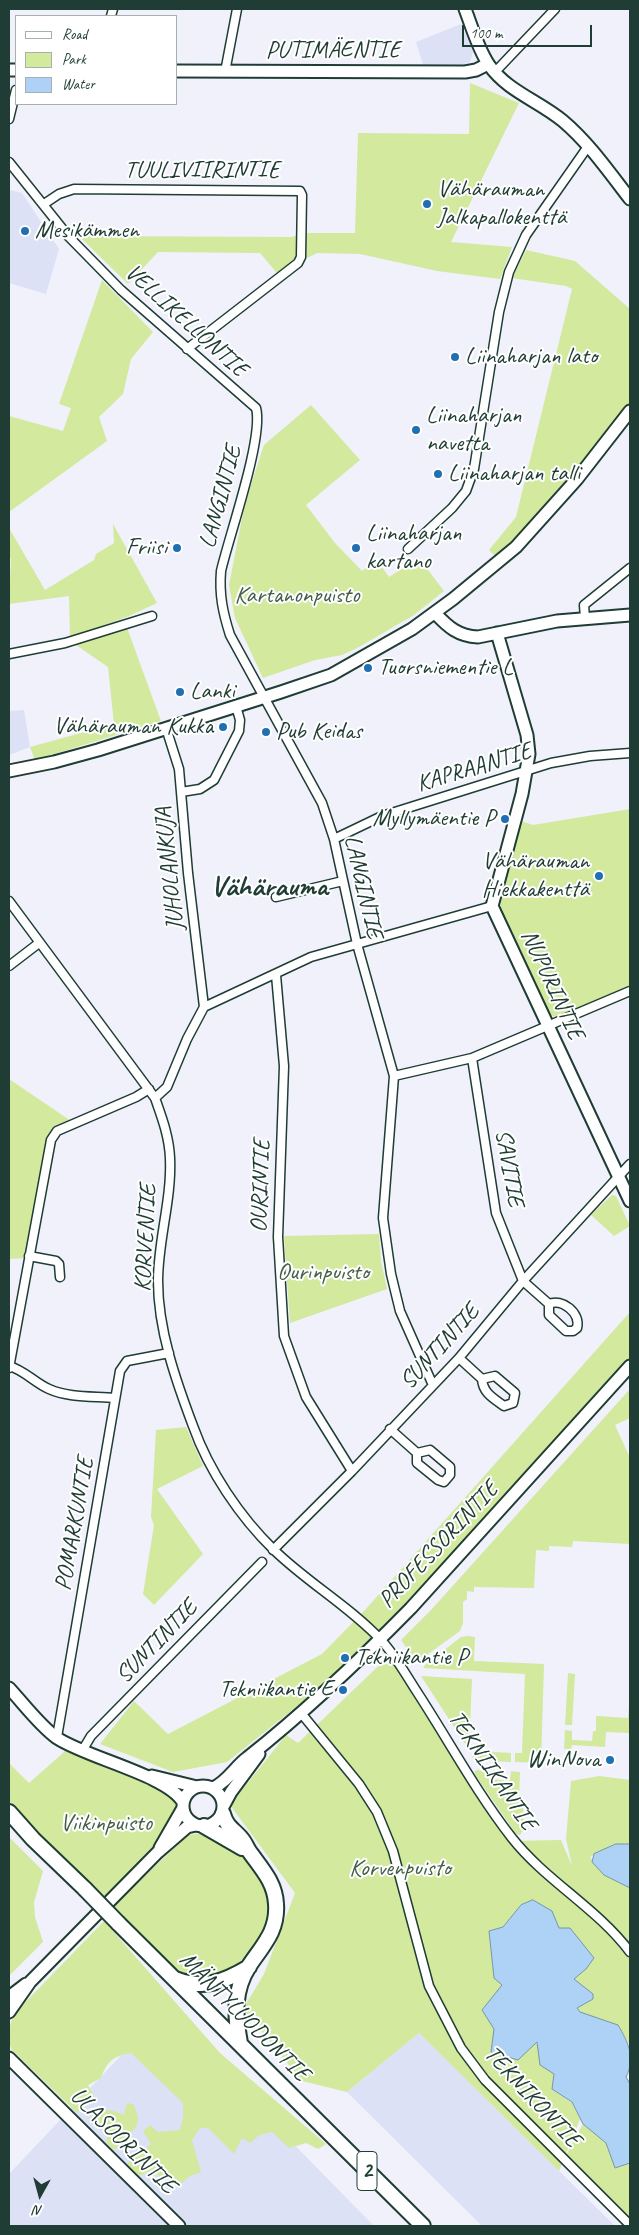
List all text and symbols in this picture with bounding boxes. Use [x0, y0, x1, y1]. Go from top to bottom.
legend [15, 15, 178, 105]
scale bar [464, 15, 594, 47]
text: 100 m [470, 24, 502, 43]
text: Road [62, 25, 87, 44]
street label: PUTIMÄENTIE [266, 37, 400, 65]
text: Park [62, 50, 86, 69]
text: Water [62, 75, 95, 94]
street label: TUULIVIIRINTIE [124, 157, 280, 185]
place label: Vähärauman Jalkapallokenttä [437, 176, 566, 232]
marker: Vähärauman Jalkapallokenttä [421, 198, 433, 210]
place label: Mesikämmen [35, 217, 139, 245]
marker: Mesikämmen [19, 225, 31, 237]
street label: VELLIKELLONTIE [119, 258, 253, 384]
place label: Liinaharjan lato [465, 343, 597, 371]
marker: Liinaharjan lato [449, 351, 461, 363]
place label: Liinaharjan navetta [426, 402, 521, 458]
marker: Liinaharjan navetta [410, 424, 422, 436]
street label: LANGINTIE [193, 443, 249, 551]
place label: Liinaharjan talli [448, 460, 580, 488]
marker: Liinaharjan talli [432, 468, 444, 480]
place label: Liinaharjan kartano [366, 520, 461, 576]
place label: Friisi [126, 534, 167, 562]
marker: Friisi [171, 542, 183, 554]
marker: Liinaharjan kartano [350, 542, 362, 554]
park label: Kartanonpuisto [235, 582, 359, 610]
place label: Tuorsniementie L [378, 654, 512, 682]
marker: Tuorsniementie L [362, 662, 374, 674]
place label: Lanki [190, 678, 235, 706]
marker: Lanki [174, 686, 186, 698]
place label: Vähärauman Kukka [53, 713, 213, 741]
place label: Pub Keidas [276, 718, 362, 746]
marker: Vähärauman Kukka [217, 721, 229, 733]
marker: Pub Keidas [260, 726, 272, 738]
street label: KAPRAANTIE [413, 737, 535, 799]
place label: Myllymäentie P [373, 805, 495, 833]
street label: JUHOLANKUJA [149, 806, 191, 932]
marker: Myllymäentie P [499, 813, 511, 825]
street label: LANGINTIE [337, 833, 389, 941]
place label: Vähärauman Hiekkakenttä [482, 848, 589, 904]
district label: Vähärauma [210, 870, 328, 904]
marker: Vähärauman Hiekkakenttä [593, 870, 605, 882]
street label: NUPURINTIE [514, 925, 590, 1045]
street label: SAVITIE [488, 1127, 530, 1209]
street label: OURINTIE [245, 1139, 277, 1233]
street label: KORVENTIE [129, 1184, 163, 1292]
park label: Ourinpuisto [277, 1259, 369, 1287]
street label: SUNTINTIE [394, 1298, 486, 1396]
street label: POMARKUNTIE [49, 1455, 101, 1593]
street label: PROFESSORINTIE [373, 1476, 505, 1614]
street label: SUNTINTIE [110, 1594, 204, 1690]
place label: Tekniikantie P [355, 1644, 467, 1672]
marker: Tekniikantie P [339, 1652, 351, 1664]
place label: Tekniikantie E [219, 1676, 333, 1704]
marker: Tekniikantie E [337, 1684, 349, 1696]
street label: TEKNIIKANTIE [441, 1705, 543, 1837]
place label: WinNova [527, 1746, 600, 1774]
marker: WinNova [604, 1754, 616, 1766]
park label: Viikinpuisto [60, 1810, 152, 1838]
park label: Korvenpuisto [349, 1855, 451, 1883]
street label: MÄNTYLUODONTIE [173, 1946, 315, 2088]
street label: TEKNIKONTIE [477, 2040, 587, 2154]
street label: ULASOORINTIE [64, 2082, 182, 2200]
road number: 2 [357, 2152, 377, 2190]
north arrow [15, 2170, 65, 2220]
text: N [33, 2201, 43, 2219]

